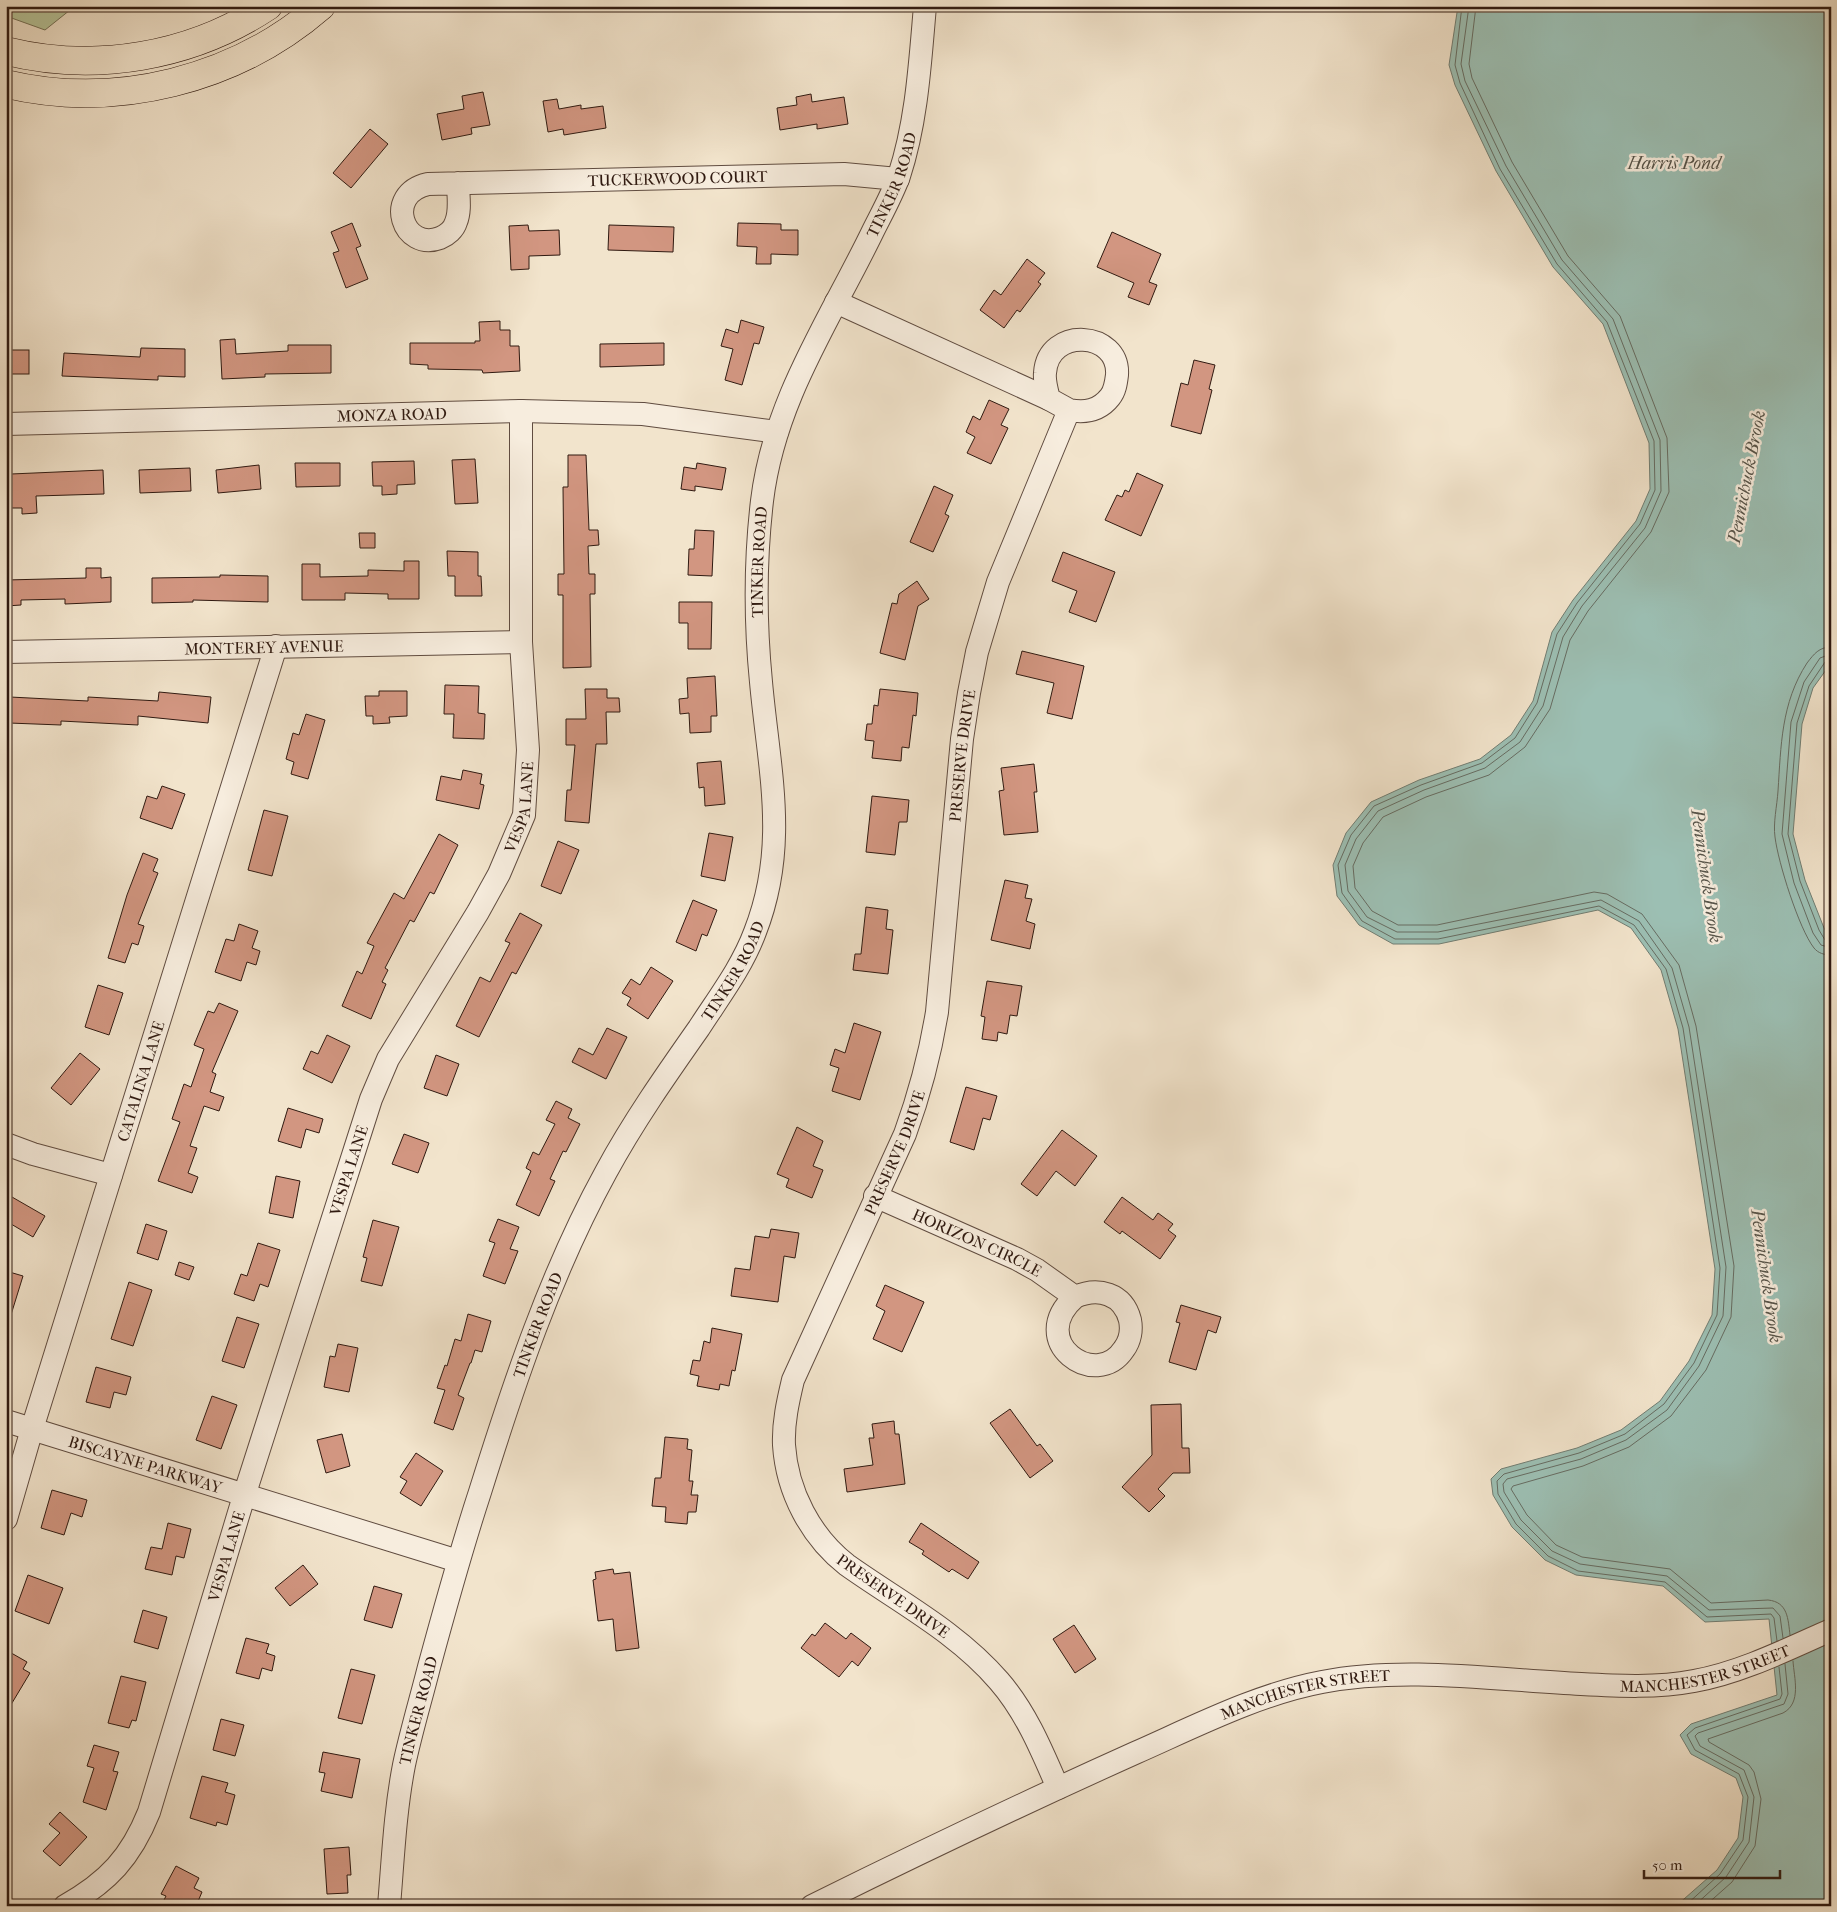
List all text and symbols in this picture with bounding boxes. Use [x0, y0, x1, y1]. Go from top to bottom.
street label: TINKER ROAD [862, 130, 920, 240]
water label: Harris Pond [1627, 153, 1723, 174]
street label: TUCKERWOOD COURT [587, 166, 768, 190]
street label: MONZA ROAD [337, 403, 447, 425]
water label: Pennichuck Brook [1724, 409, 1770, 546]
street label: TINKER ROAD [747, 505, 771, 618]
street label: MONTEREY AVENUE [184, 636, 344, 658]
street label: PRESERVE DRIVE [945, 688, 979, 823]
street label: VESPA LANE [499, 761, 537, 856]
water label: Pennichuck Brook [1686, 807, 1726, 944]
street label: TINKER ROAD [697, 918, 768, 1024]
street label: CATALINA LANE [113, 1018, 168, 1144]
street label: PRESERVE DRIVE [860, 1088, 929, 1218]
street label: VESPA LANE [325, 1123, 372, 1219]
street label: HORIZON CIRCLE [909, 1204, 1045, 1280]
water label: Pennichuck Brook [1746, 1207, 1786, 1344]
street label: TINKER ROAD [509, 1269, 566, 1380]
street label: BISCAYNE PARKWAY [66, 1431, 226, 1497]
street label: VESPA LANE [203, 1509, 248, 1605]
street label: PRESERVE DRIVE [833, 1550, 953, 1642]
street label: MANCHESTER STREET [1620, 1640, 1793, 1695]
street label: TINKER ROAD [395, 1654, 441, 1767]
street label: MANCHESTER STREET [1217, 1665, 1391, 1723]
scale bar [1644, 1847, 1781, 1879]
text: 50 m [1652, 1856, 1683, 1874]

